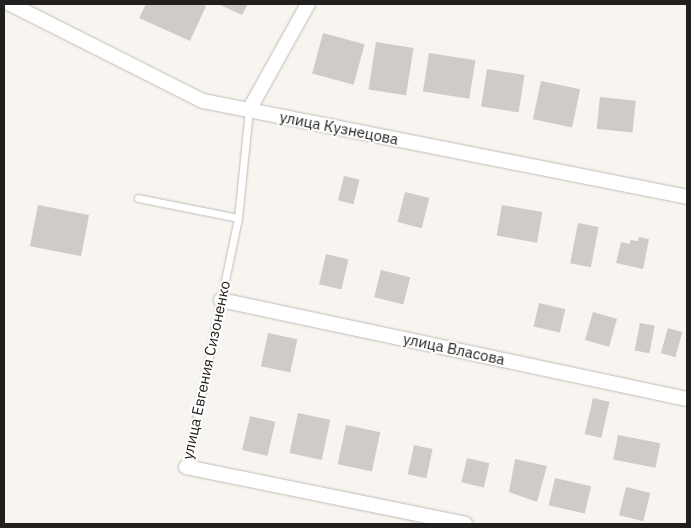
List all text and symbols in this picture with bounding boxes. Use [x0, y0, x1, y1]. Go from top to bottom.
street label: улица Кузнецова [278, 108, 400, 148]
street label: улица Евгения Сизоненко [178, 279, 234, 461]
street label: улица Власова [402, 329, 506, 369]

